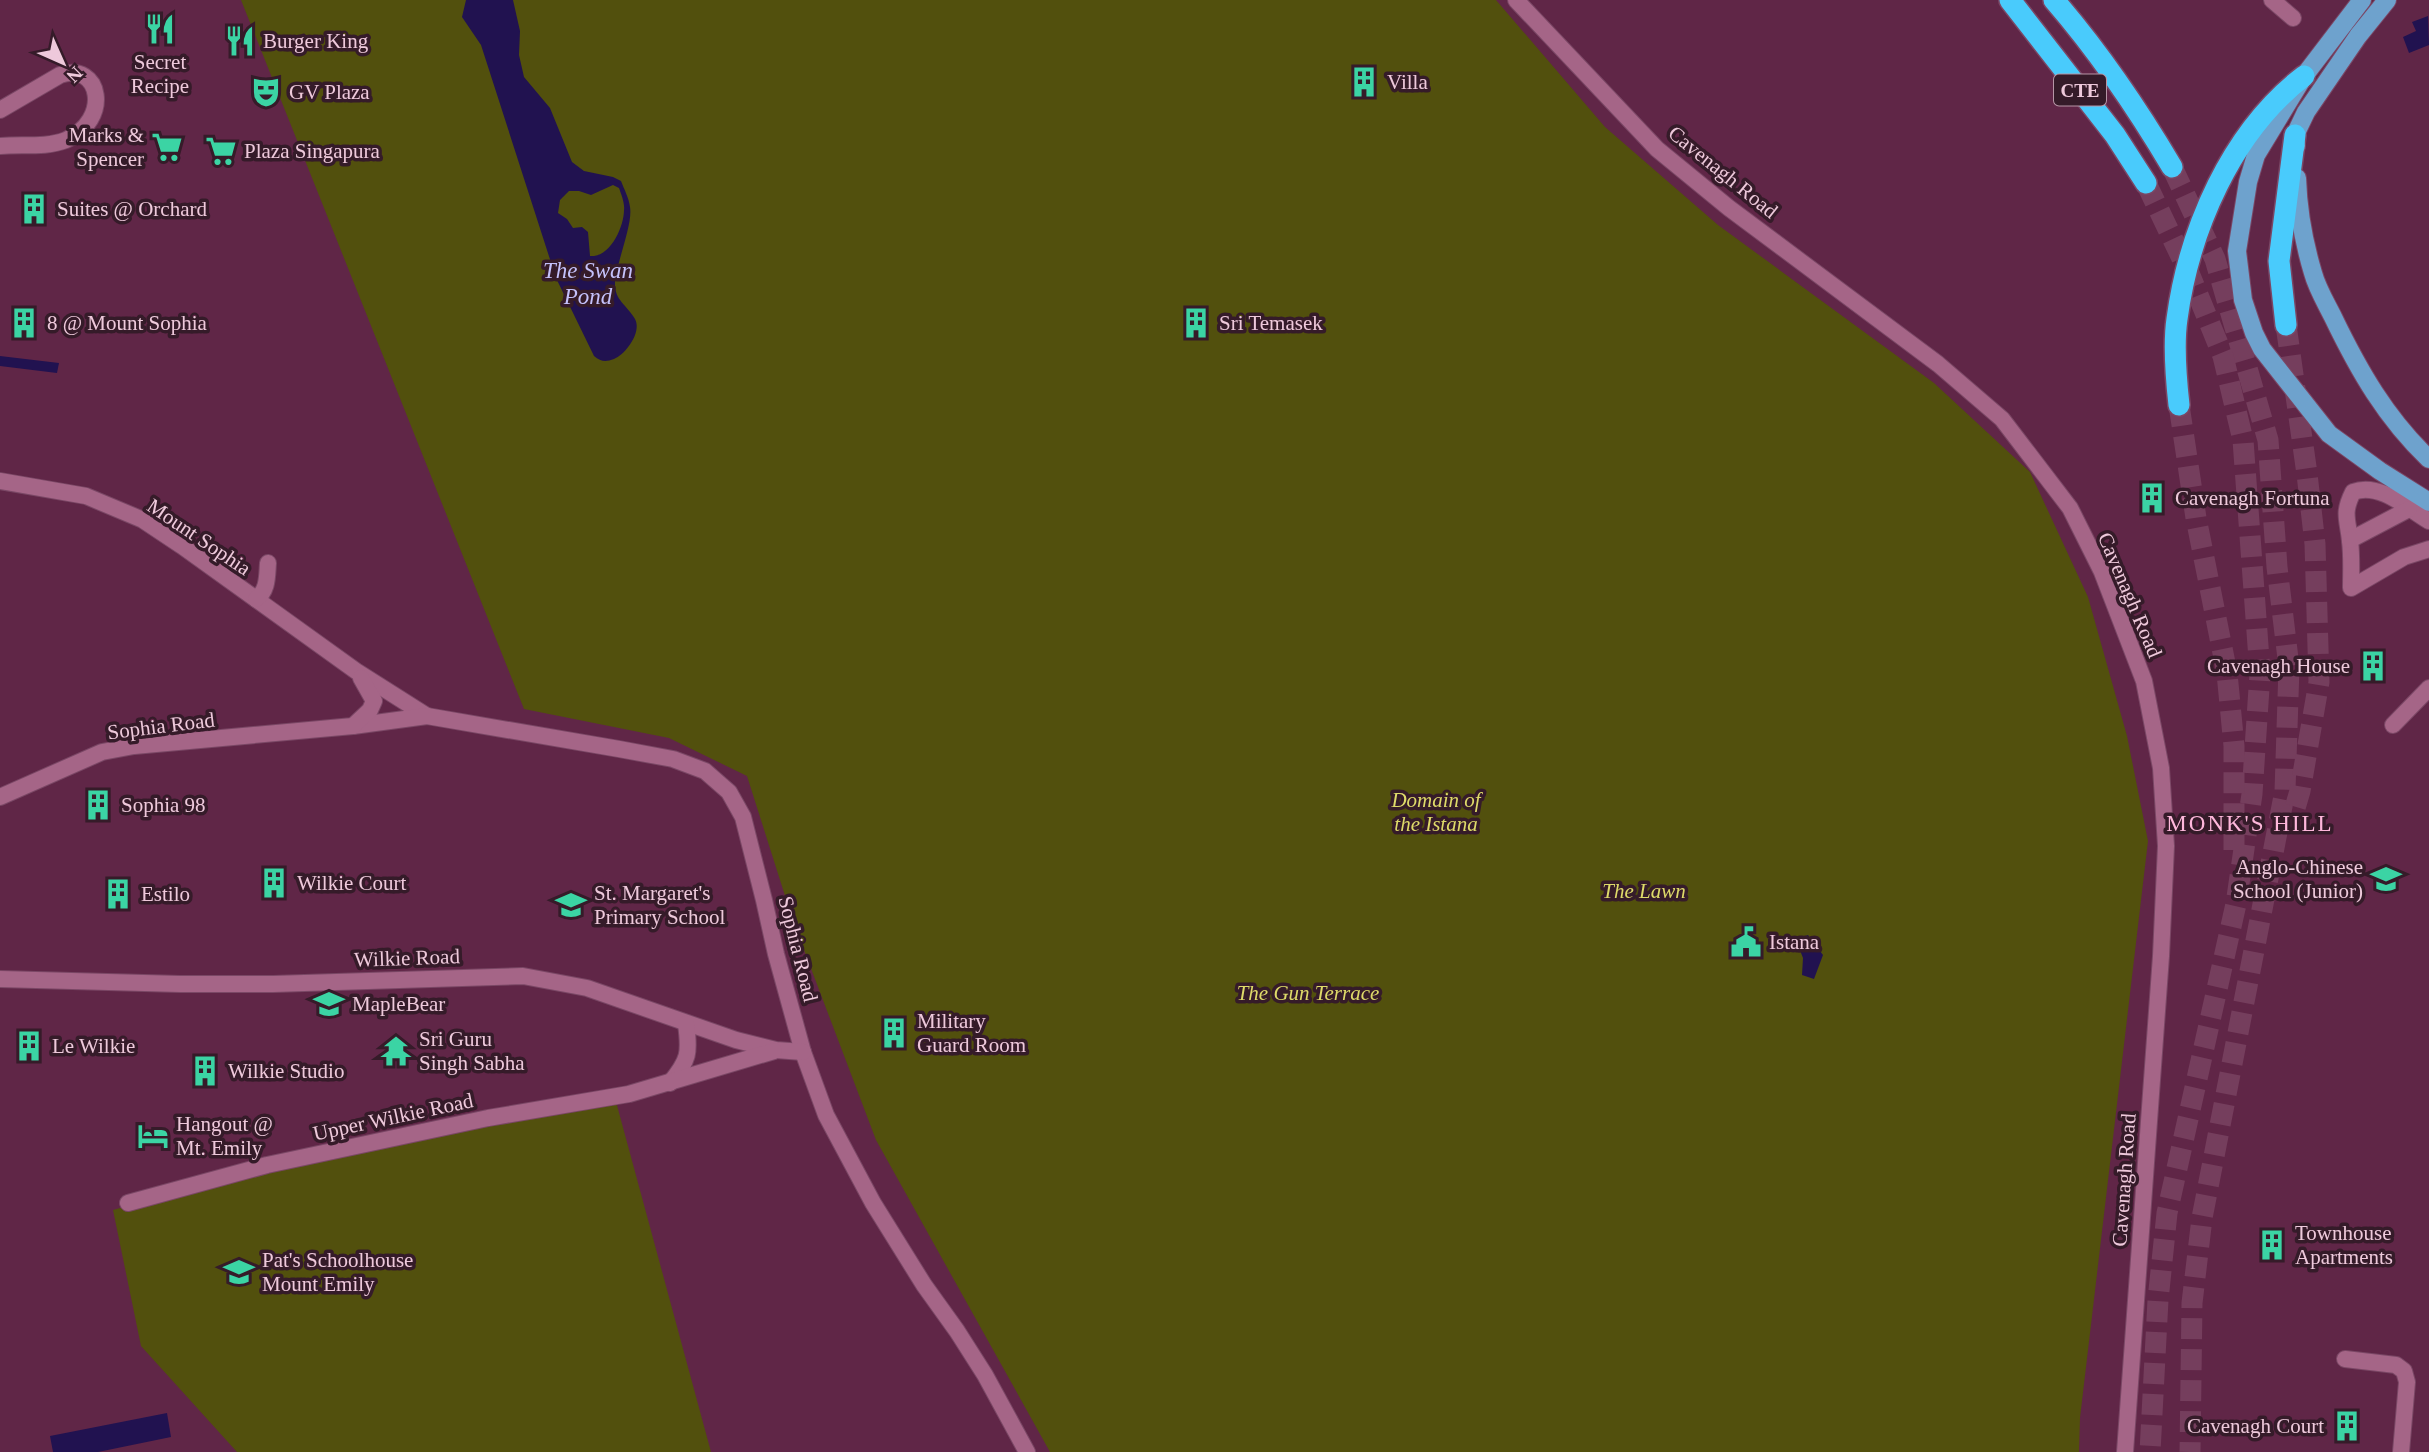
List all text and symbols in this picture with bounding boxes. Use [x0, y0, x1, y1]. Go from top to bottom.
restaurant icon: Secret Recipe [143, 12, 177, 46]
restaurant icon: Burger King [223, 24, 257, 58]
north arrow [28, 28, 98, 98]
place label: Burger King [263, 29, 369, 53]
place label: Secret Recipe [131, 50, 189, 98]
text: N [62, 62, 87, 87]
building icon: Villa [1347, 65, 1381, 99]
place label: Villa [1387, 70, 1428, 94]
road number: CTE [2054, 74, 2106, 106]
theatre icon: GV Plaza [249, 75, 283, 109]
place label: GV Plaza [289, 80, 370, 104]
street label: Cavenagh Road [1664, 121, 1783, 224]
place label: Marks & Spencer [69, 123, 144, 171]
supermarket icon: Marks & Spencer [150, 130, 184, 164]
supermarket icon: Plaza Singapura [204, 134, 238, 168]
place label: Plaza Singapura [244, 139, 381, 163]
building icon: Suites @ Orchard [17, 192, 51, 226]
place label: Suites @ Orchard [57, 197, 207, 221]
water label: The Swan Pond [543, 258, 633, 309]
building icon: 8 @ Mount Sophia [7, 306, 41, 340]
building icon: Sri Temasek [1179, 306, 1213, 340]
place label: 8 @ Mount Sophia [47, 311, 208, 335]
place label: Sri Temasek [1219, 311, 1323, 335]
building icon: Cavenagh Fortuna [2135, 481, 2169, 515]
place label: Cavenagh Fortuna [2175, 486, 2330, 510]
street label: Mount Sophia [143, 494, 256, 581]
street label: Cavenagh Road [2093, 529, 2167, 662]
building icon: Cavenagh House [2356, 649, 2390, 683]
place label: Cavenagh House [2207, 654, 2350, 678]
street label: Sophia Road [106, 707, 217, 744]
building icon: Sophia 98 [81, 788, 115, 822]
park label: Domain of the Istana [1390, 788, 1484, 836]
place label: Sophia 98 [121, 793, 206, 817]
district label: MONK'S HILL [2166, 811, 2334, 836]
place label: Anglo-Chinese School (Junior) [2233, 855, 2363, 903]
school or university icon: Anglo-Chinese School (Junior) [2369, 862, 2403, 896]
building icon: Wilkie Court [257, 866, 291, 900]
place label: Wilkie Court [297, 871, 407, 895]
building icon: Estilo [101, 877, 135, 911]
park label: The Lawn [1602, 879, 1686, 903]
place label: St. Margaret's Primary School [594, 881, 725, 929]
place label: Estilo [141, 882, 190, 906]
school or university icon: St. Margaret's Primary School [554, 888, 588, 922]
street label: Sophia Road [773, 894, 823, 1005]
public building icon: Istana [1729, 925, 1763, 959]
place label: Istana [1769, 930, 1820, 954]
street label: Wilkie Road [354, 944, 461, 972]
park label: The Gun Terrace [1237, 981, 1379, 1005]
school or university icon: MapleBear [312, 987, 346, 1021]
place label: MapleBear [352, 992, 445, 1016]
place label: Military Guard Room [917, 1009, 1026, 1057]
building icon: Military Guard Room [877, 1016, 911, 1050]
place label: Sri Guru Singh Sabha [419, 1027, 525, 1075]
building icon: Le Wilkie [12, 1029, 46, 1063]
place label: Le Wilkie [52, 1034, 135, 1058]
temple icon: Sri Guru Singh Sabha [379, 1034, 413, 1068]
building icon: Wilkie Studio [188, 1054, 222, 1088]
place label: Wilkie Studio [228, 1059, 344, 1083]
street label: Upper Wilkie Road [311, 1088, 476, 1146]
place label: Hangout @ Mt. Emily [176, 1112, 273, 1160]
street label: Cavenagh Road [2107, 1112, 2141, 1247]
hotel icon: Hangout @ Mt. Emily [136, 1119, 170, 1153]
place label: Townhouse Apartments [2295, 1221, 2393, 1269]
building icon: Townhouse Apartments [2255, 1228, 2289, 1262]
place label: Pat's Schoolhouse Mount Emily [262, 1248, 413, 1296]
school or university icon: Pat's Schoolhouse Mount Emily [222, 1255, 256, 1289]
building icon: Cavenagh Court [2330, 1409, 2364, 1443]
place label: Cavenagh Court [2187, 1414, 2324, 1438]

